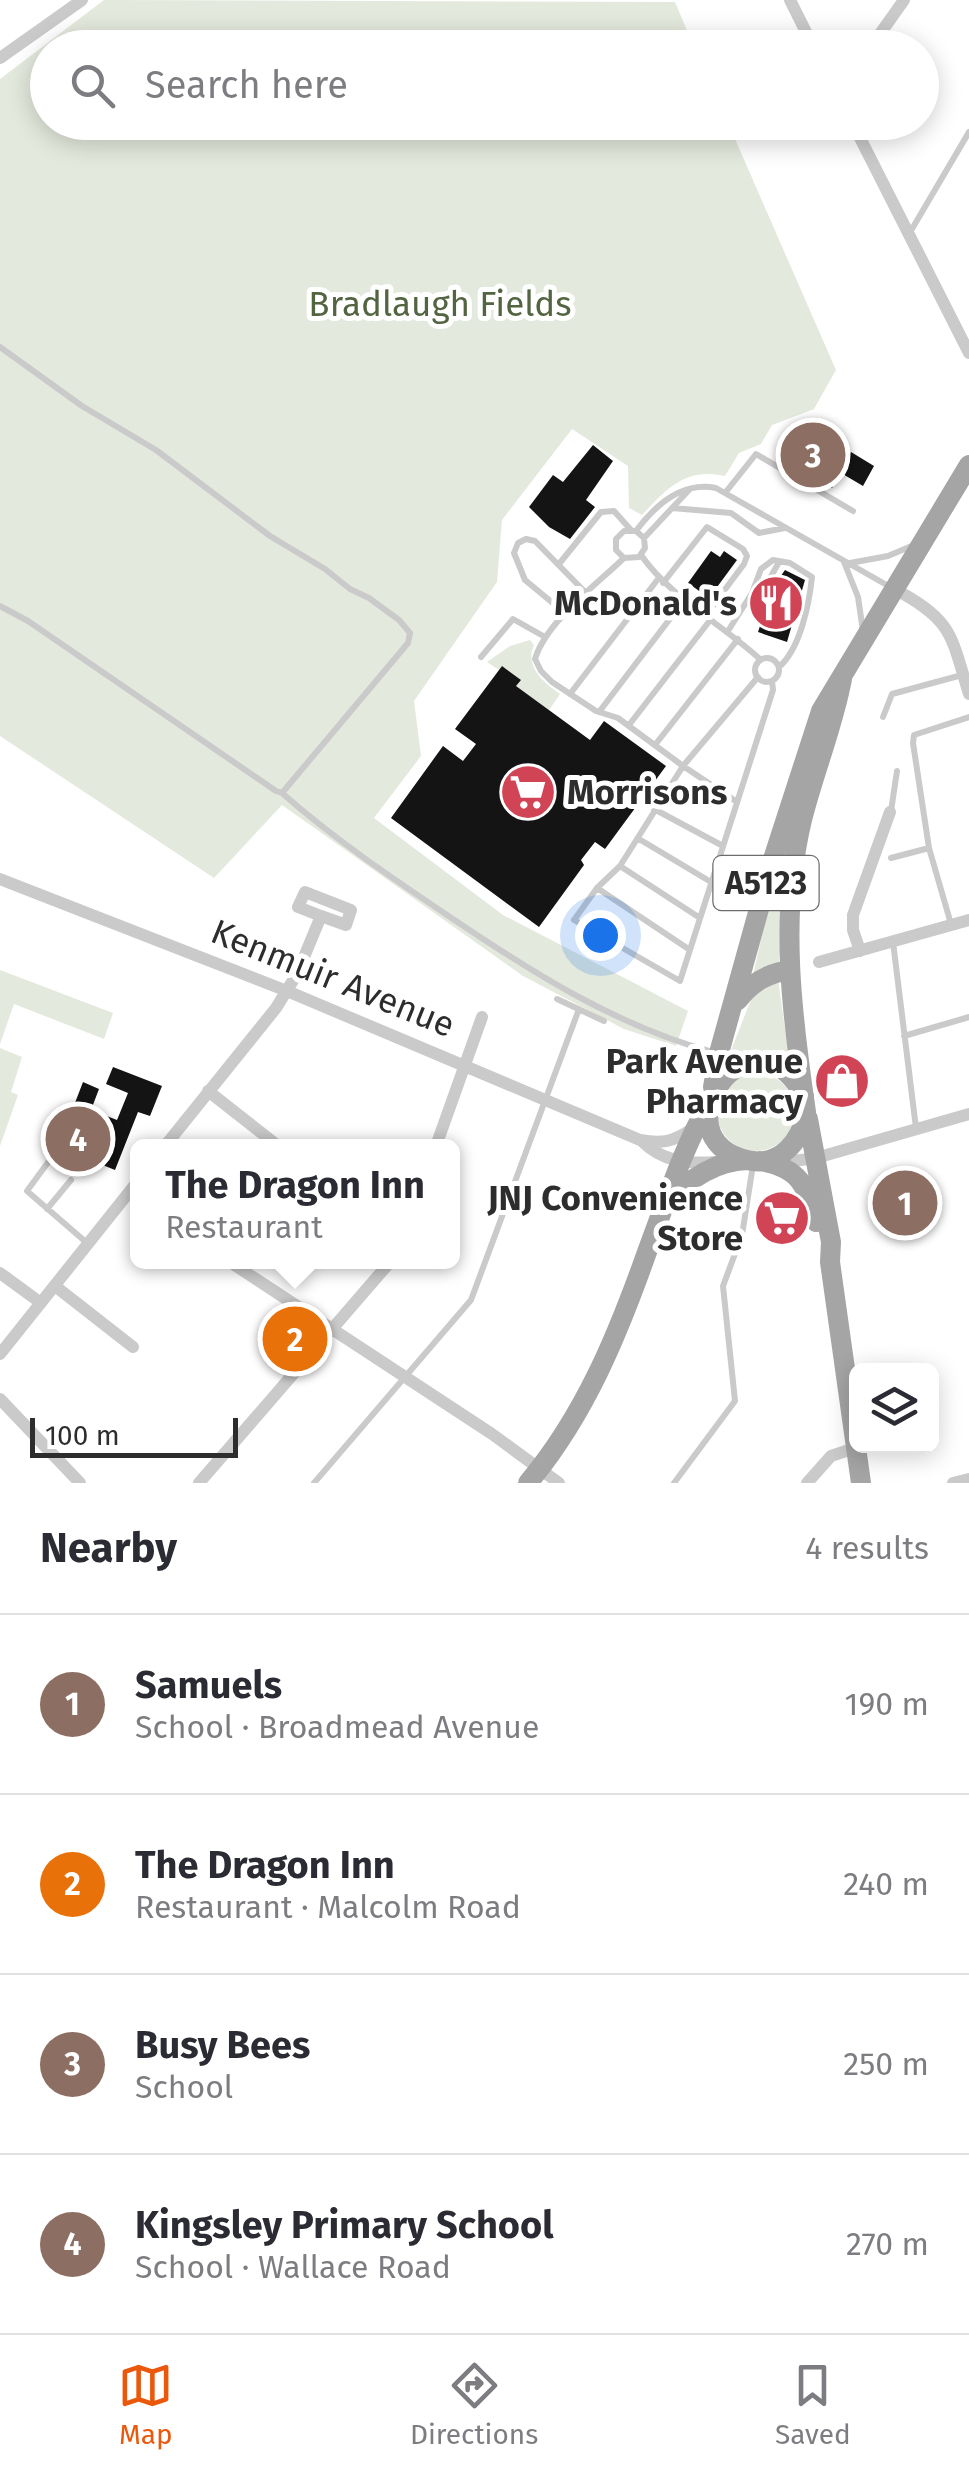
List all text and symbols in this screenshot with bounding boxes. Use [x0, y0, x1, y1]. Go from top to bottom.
search box [30, 30, 939, 140]
icon: search [65, 58, 120, 113]
text: Search here [145, 62, 348, 108]
park label: Bradlaugh Fields [308, 283, 572, 325]
pin: 3 [780, 418, 846, 492]
restaurant icon: McDonald's [746, 573, 806, 633]
place label: McDonald's [554, 582, 737, 624]
supermarket icon: Morrisons [498, 762, 558, 822]
place label: Morrisons [567, 771, 727, 813]
road number: A5123 [714, 856, 818, 910]
street label: Kenmuir Avenue [205, 910, 461, 1046]
your location [575, 910, 626, 961]
place label: Park Avenue Pharmacy [606, 1040, 804, 1122]
shop icon: Park Avenue Pharmacy [812, 1051, 872, 1111]
pin: 4 [46, 1102, 110, 1176]
popup [130, 1139, 460, 1269]
text: The Dragon Inn [165, 1162, 425, 1208]
pin: 1 [872, 1166, 938, 1240]
place label: JNJ Convenience Store [486, 1177, 743, 1259]
supermarket icon: JNJ Convenience Store [752, 1188, 812, 1248]
text: Restaurant [165, 1208, 323, 1246]
pin: 2 [262, 1302, 328, 1376]
map controls [849, 1363, 939, 1453]
button: layers [849, 1363, 939, 1453]
scale bar [30, 1413, 238, 1458]
text: 100 m [45, 1419, 120, 1452]
text: Nearby [40, 1523, 177, 1573]
text: 4 results [805, 1529, 929, 1567]
text: Samuels [135, 1662, 282, 1708]
text: 1 [65, 1685, 80, 1723]
text: 190 m [845, 1685, 929, 1723]
text: School · Broadmead Avenue [135, 1708, 539, 1746]
text: The Dragon Inn [135, 1842, 395, 1888]
text: 2 [64, 1865, 81, 1903]
text: 240 m [843, 1865, 929, 1903]
text: Restaurant · Malcolm Road [135, 1888, 521, 1926]
text: Busy Bees [135, 2022, 310, 2068]
text: 3 [64, 2045, 81, 2083]
text: 250 m [843, 2045, 929, 2083]
text: School [135, 2068, 233, 2106]
text: Kingsley Primary School [135, 2202, 554, 2248]
text: 4 [63, 2225, 82, 2263]
text: 270 m [846, 2225, 929, 2263]
text: School · Wallace Road [135, 2248, 451, 2286]
tab: Map [118, 2358, 173, 2451]
tab: Directions [410, 2358, 538, 2451]
tab: Saved [775, 2358, 851, 2451]

